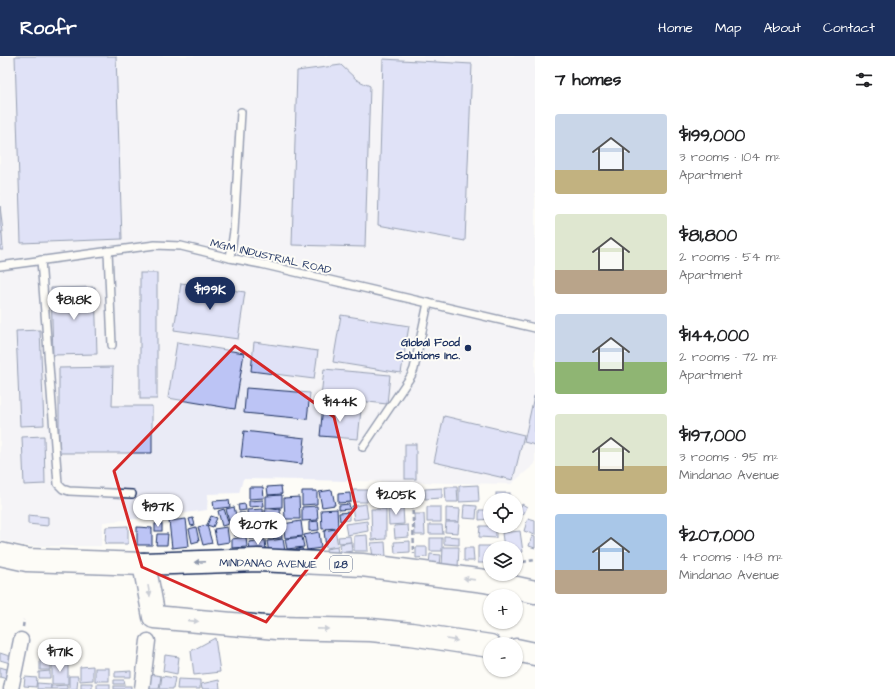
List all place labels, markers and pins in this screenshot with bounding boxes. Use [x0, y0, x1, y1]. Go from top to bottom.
pin: $199K [182, 277, 238, 311]
pin: $81.8K [41, 287, 107, 321]
place label: Global Food Solutions Inc. [395, 335, 460, 363]
marker: Global Food Solutions Inc. [463, 343, 473, 353]
pin: $144K [312, 389, 368, 423]
pin: $205K [368, 482, 424, 516]
pin: $197K [130, 494, 186, 528]
pin: $207K [230, 512, 286, 546]
pin: $171K [32, 639, 88, 673]

